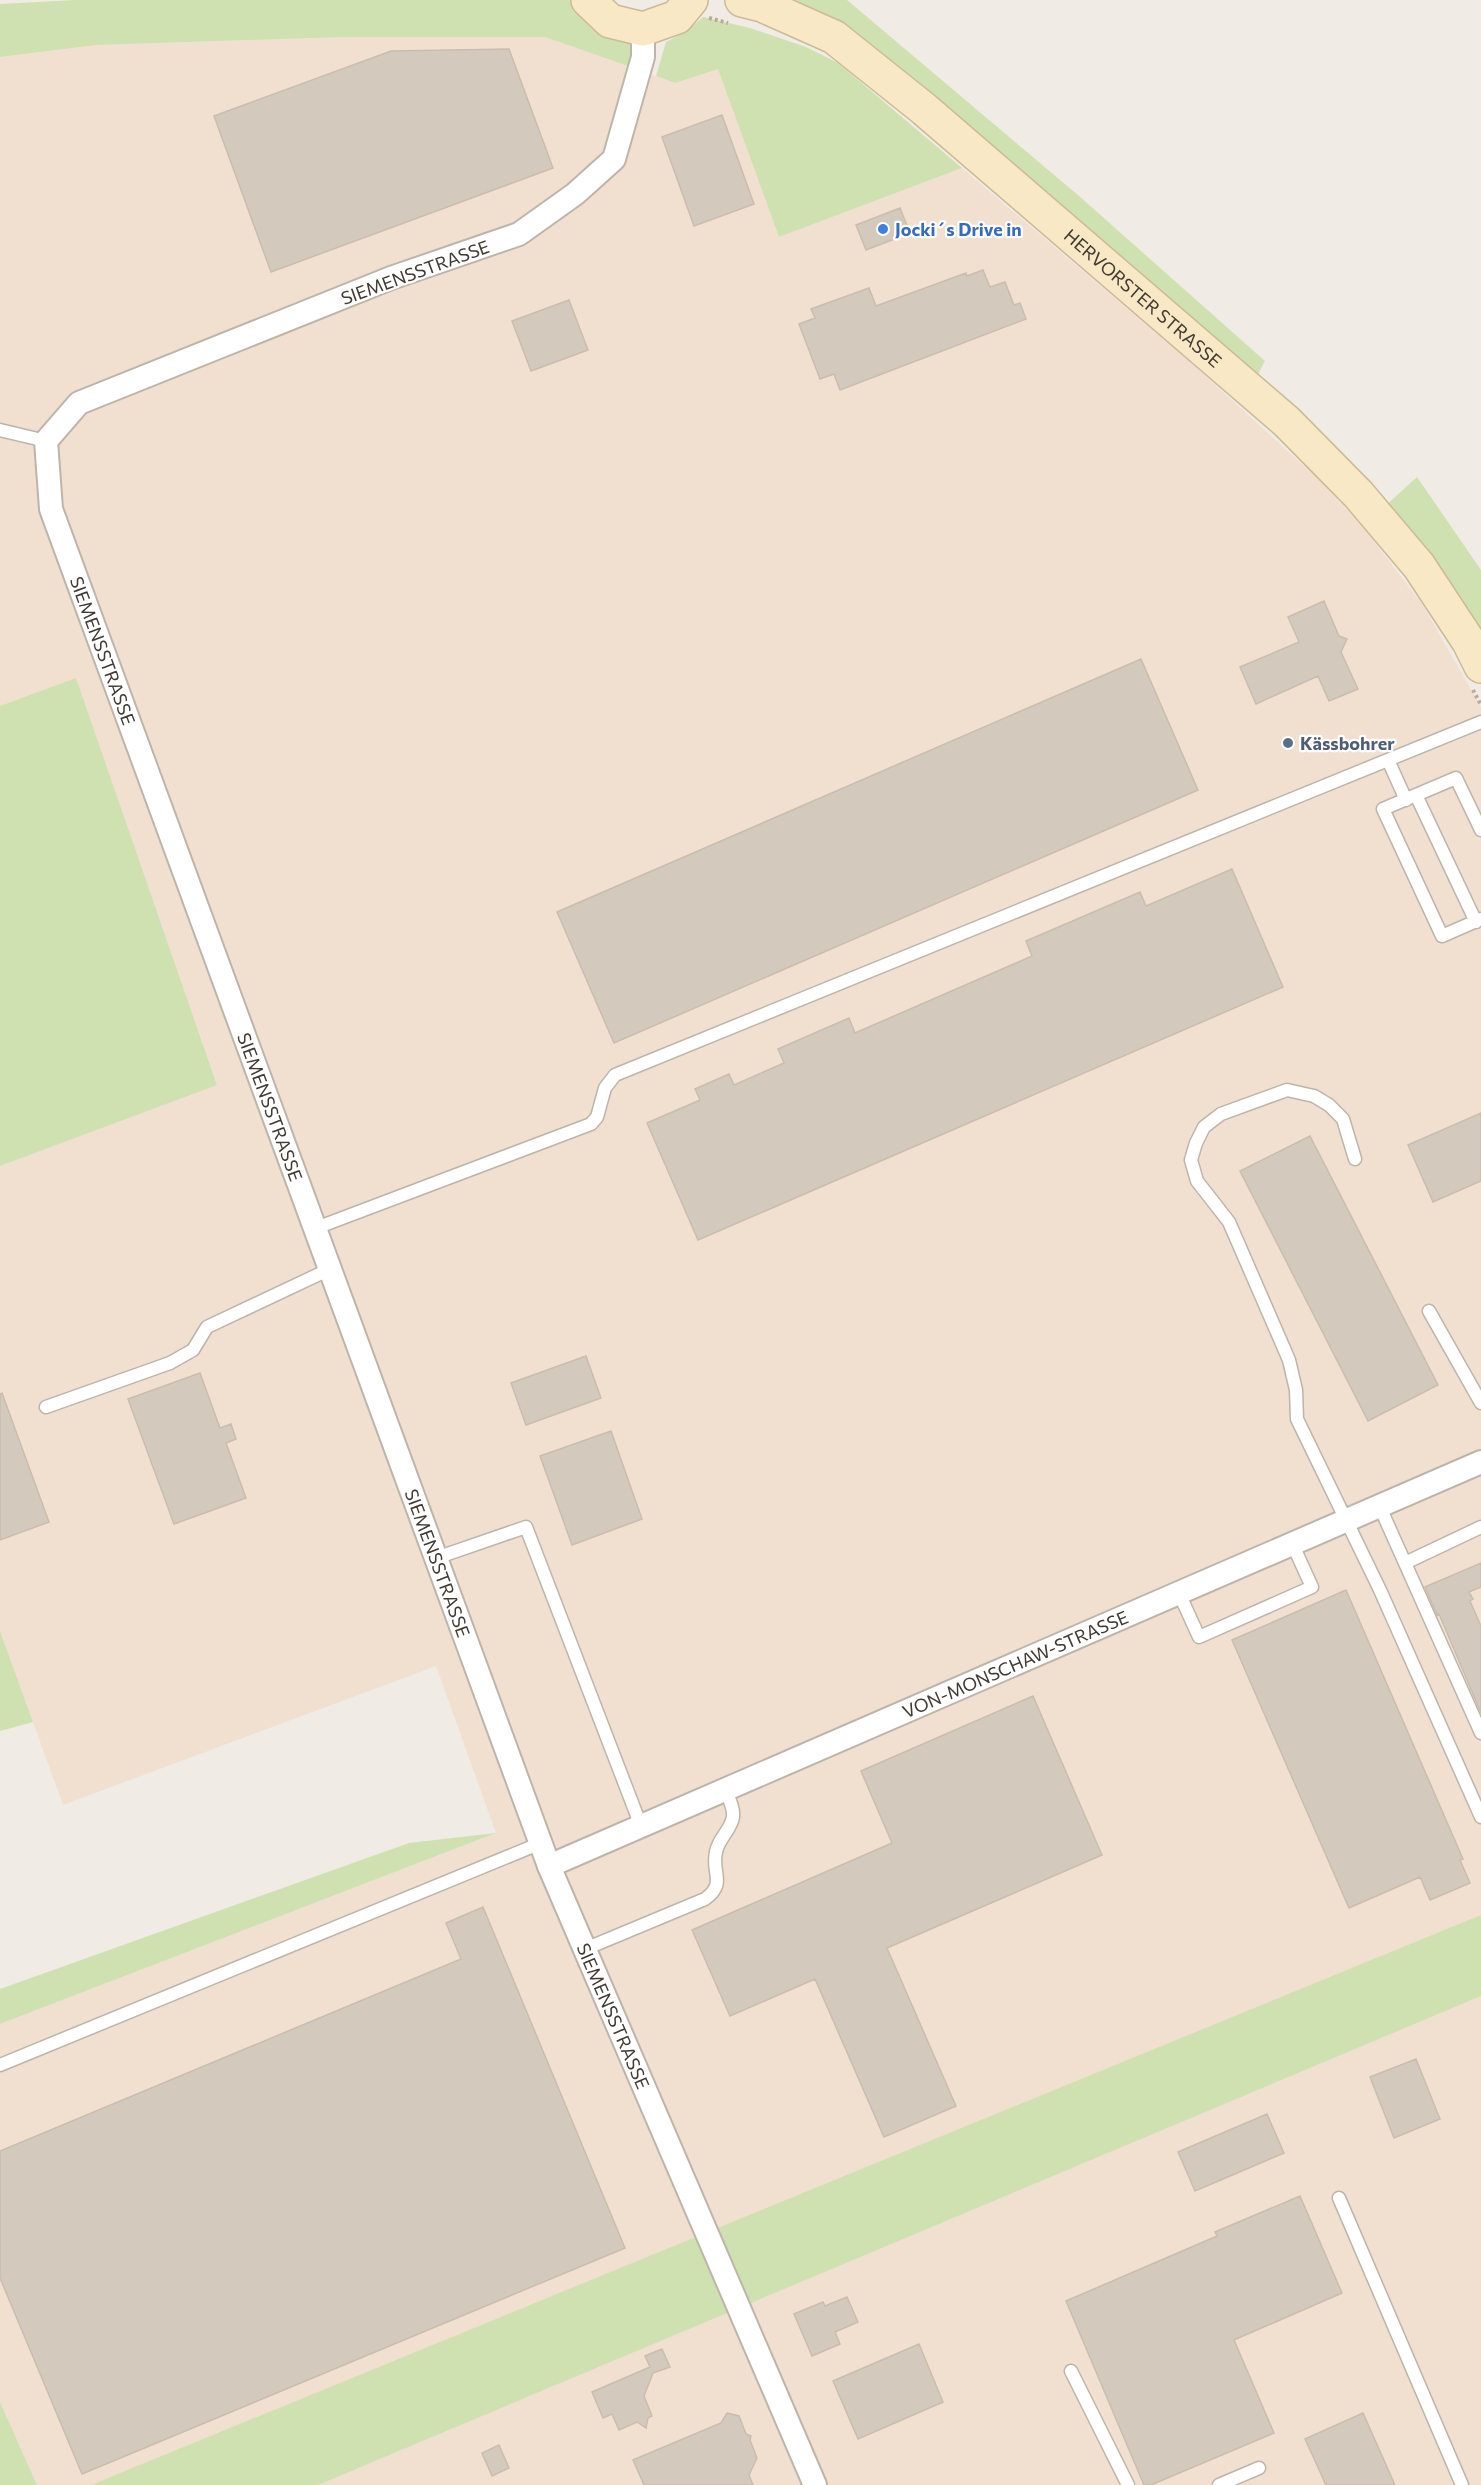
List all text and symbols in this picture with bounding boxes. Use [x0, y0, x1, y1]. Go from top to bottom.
place label: Jocki´s Drive in [895, 218, 1022, 240]
marker: Jocki´s Drive in [876, 222, 890, 236]
street label: HERVORSTER STRASSE [1060, 224, 1226, 372]
street label: SIEMENSSTRASSE [338, 235, 492, 309]
street label: SIEMENSSTRASSE [66, 573, 140, 728]
place label: Kässbohrer [1300, 732, 1395, 754]
marker: Kässbohrer [1281, 736, 1295, 750]
street label: SIEMENSSTRASSE [233, 1030, 308, 1184]
street label: SIEMENSSTRASSE [401, 1486, 475, 1640]
street label: VON-MONSCHAW-STRASSE [899, 1605, 1131, 1723]
street label: SIEMENSSTRASSE [572, 1940, 654, 2092]

